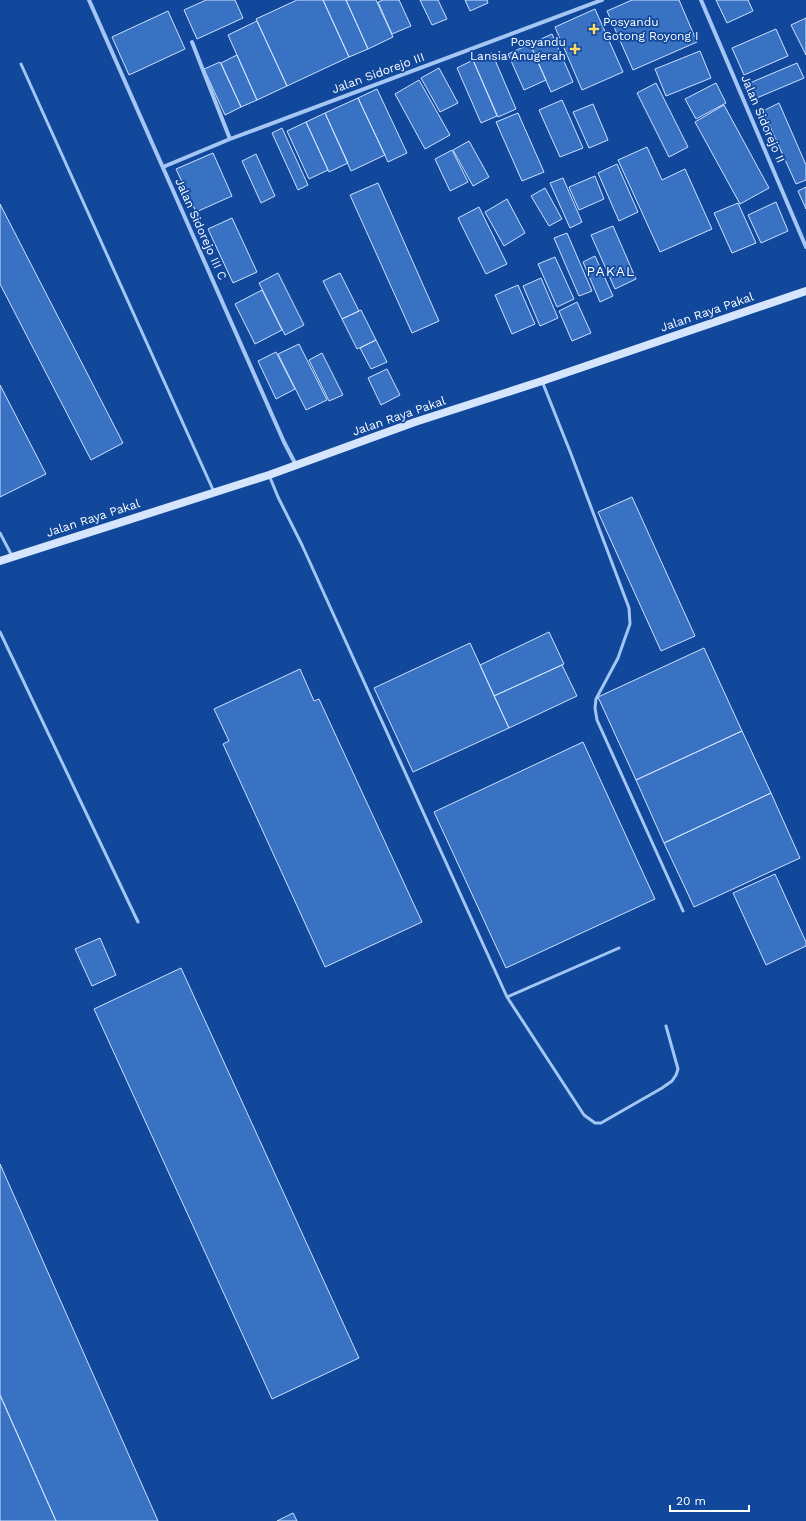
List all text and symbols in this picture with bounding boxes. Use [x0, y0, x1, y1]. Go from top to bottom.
place label: Posyandu Gotong Royong I [603, 15, 699, 43]
marker: Posyandu Gotong Royong I [588, 23, 600, 35]
place label: Posyandu Lansia Anugerah [470, 35, 566, 63]
marker: Posyandu Lansia Anugerah [569, 43, 581, 55]
street label: Jalan Sidorejo III [330, 50, 426, 96]
street label: Jalan Sidorejo II [738, 73, 788, 165]
street label: Jalan Sidorejo III C [172, 176, 230, 282]
district label: PAKAL [587, 263, 635, 279]
street label: Jalan Raya Pakal [659, 289, 756, 335]
street label: Jalan Raya Pakal [351, 393, 448, 439]
street label: Jalan Raya Pakal [44, 496, 142, 540]
scale bar [670, 1487, 749, 1513]
text: 20 m [676, 1494, 706, 1508]

